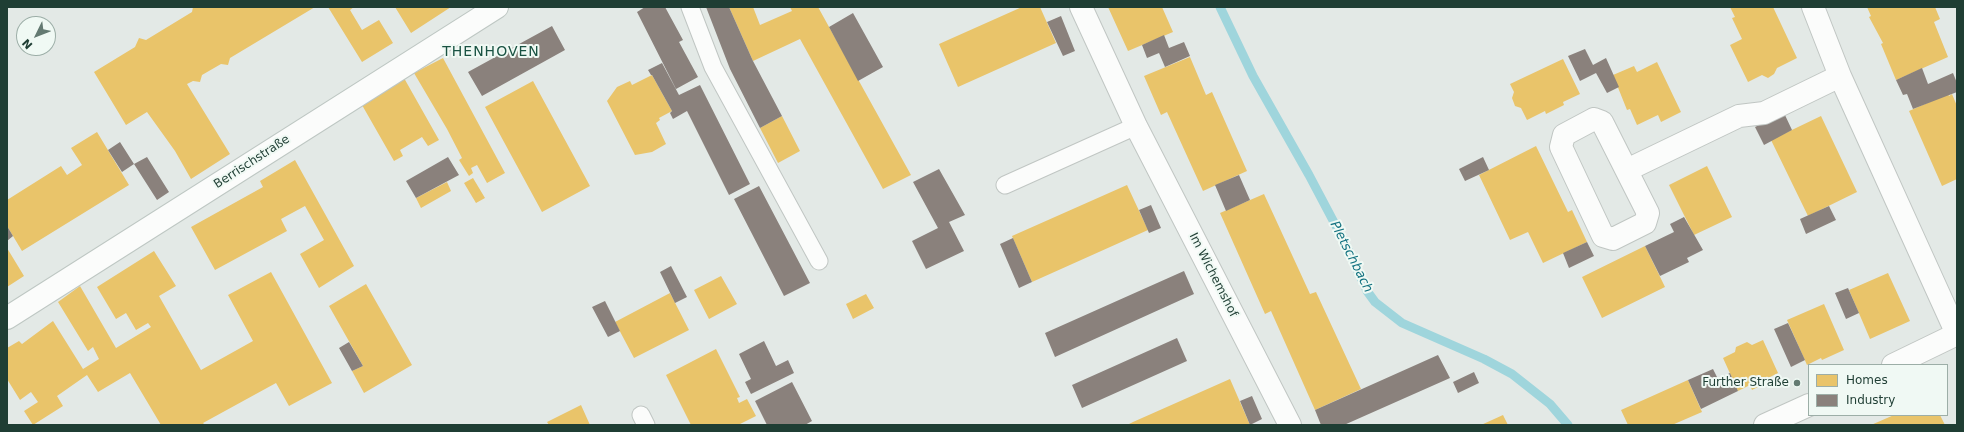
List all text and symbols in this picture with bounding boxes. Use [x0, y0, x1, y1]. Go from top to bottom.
north arrow [16, 16, 56, 56]
text: N [20, 36, 35, 52]
district label: THENHOVEN [442, 44, 540, 60]
street label: Berrischstraße [211, 132, 293, 192]
water label: Pletschbach [1326, 219, 1376, 295]
street label: Im Wichemshof [1186, 230, 1240, 320]
legend [1808, 364, 1948, 416]
text: Homes [1846, 373, 1888, 387]
place label: Further Straße [1702, 376, 1789, 390]
marker: Further Straße [1792, 378, 1802, 388]
text: Industry [1846, 393, 1895, 407]

